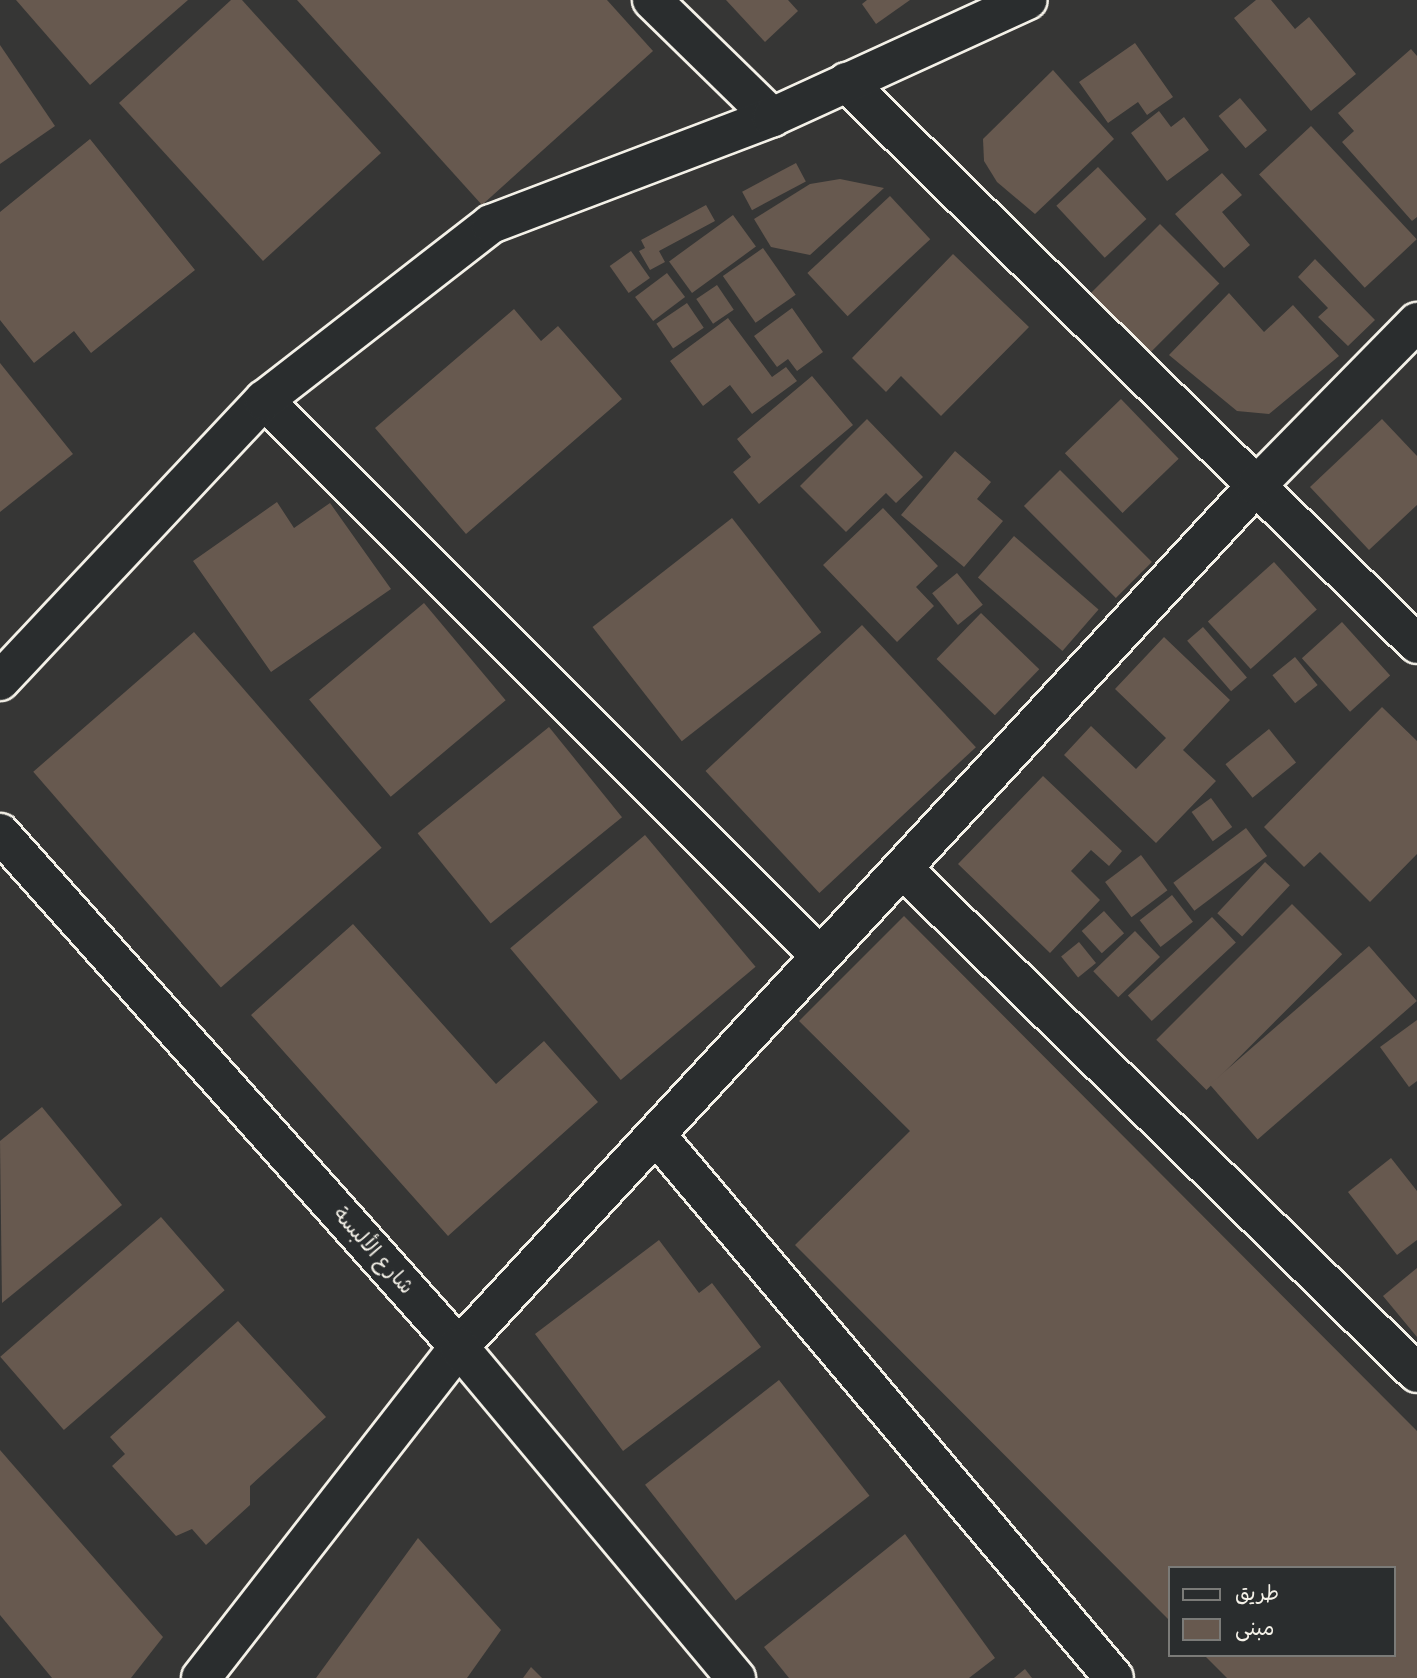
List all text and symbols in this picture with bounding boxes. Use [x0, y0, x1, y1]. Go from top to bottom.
street label: شارع الألبسة [327, 1202, 419, 1300]
legend [1168, 1566, 1396, 1657]
text: طريق [1235, 1580, 1279, 1607]
text: مبنى [1235, 1615, 1274, 1642]

